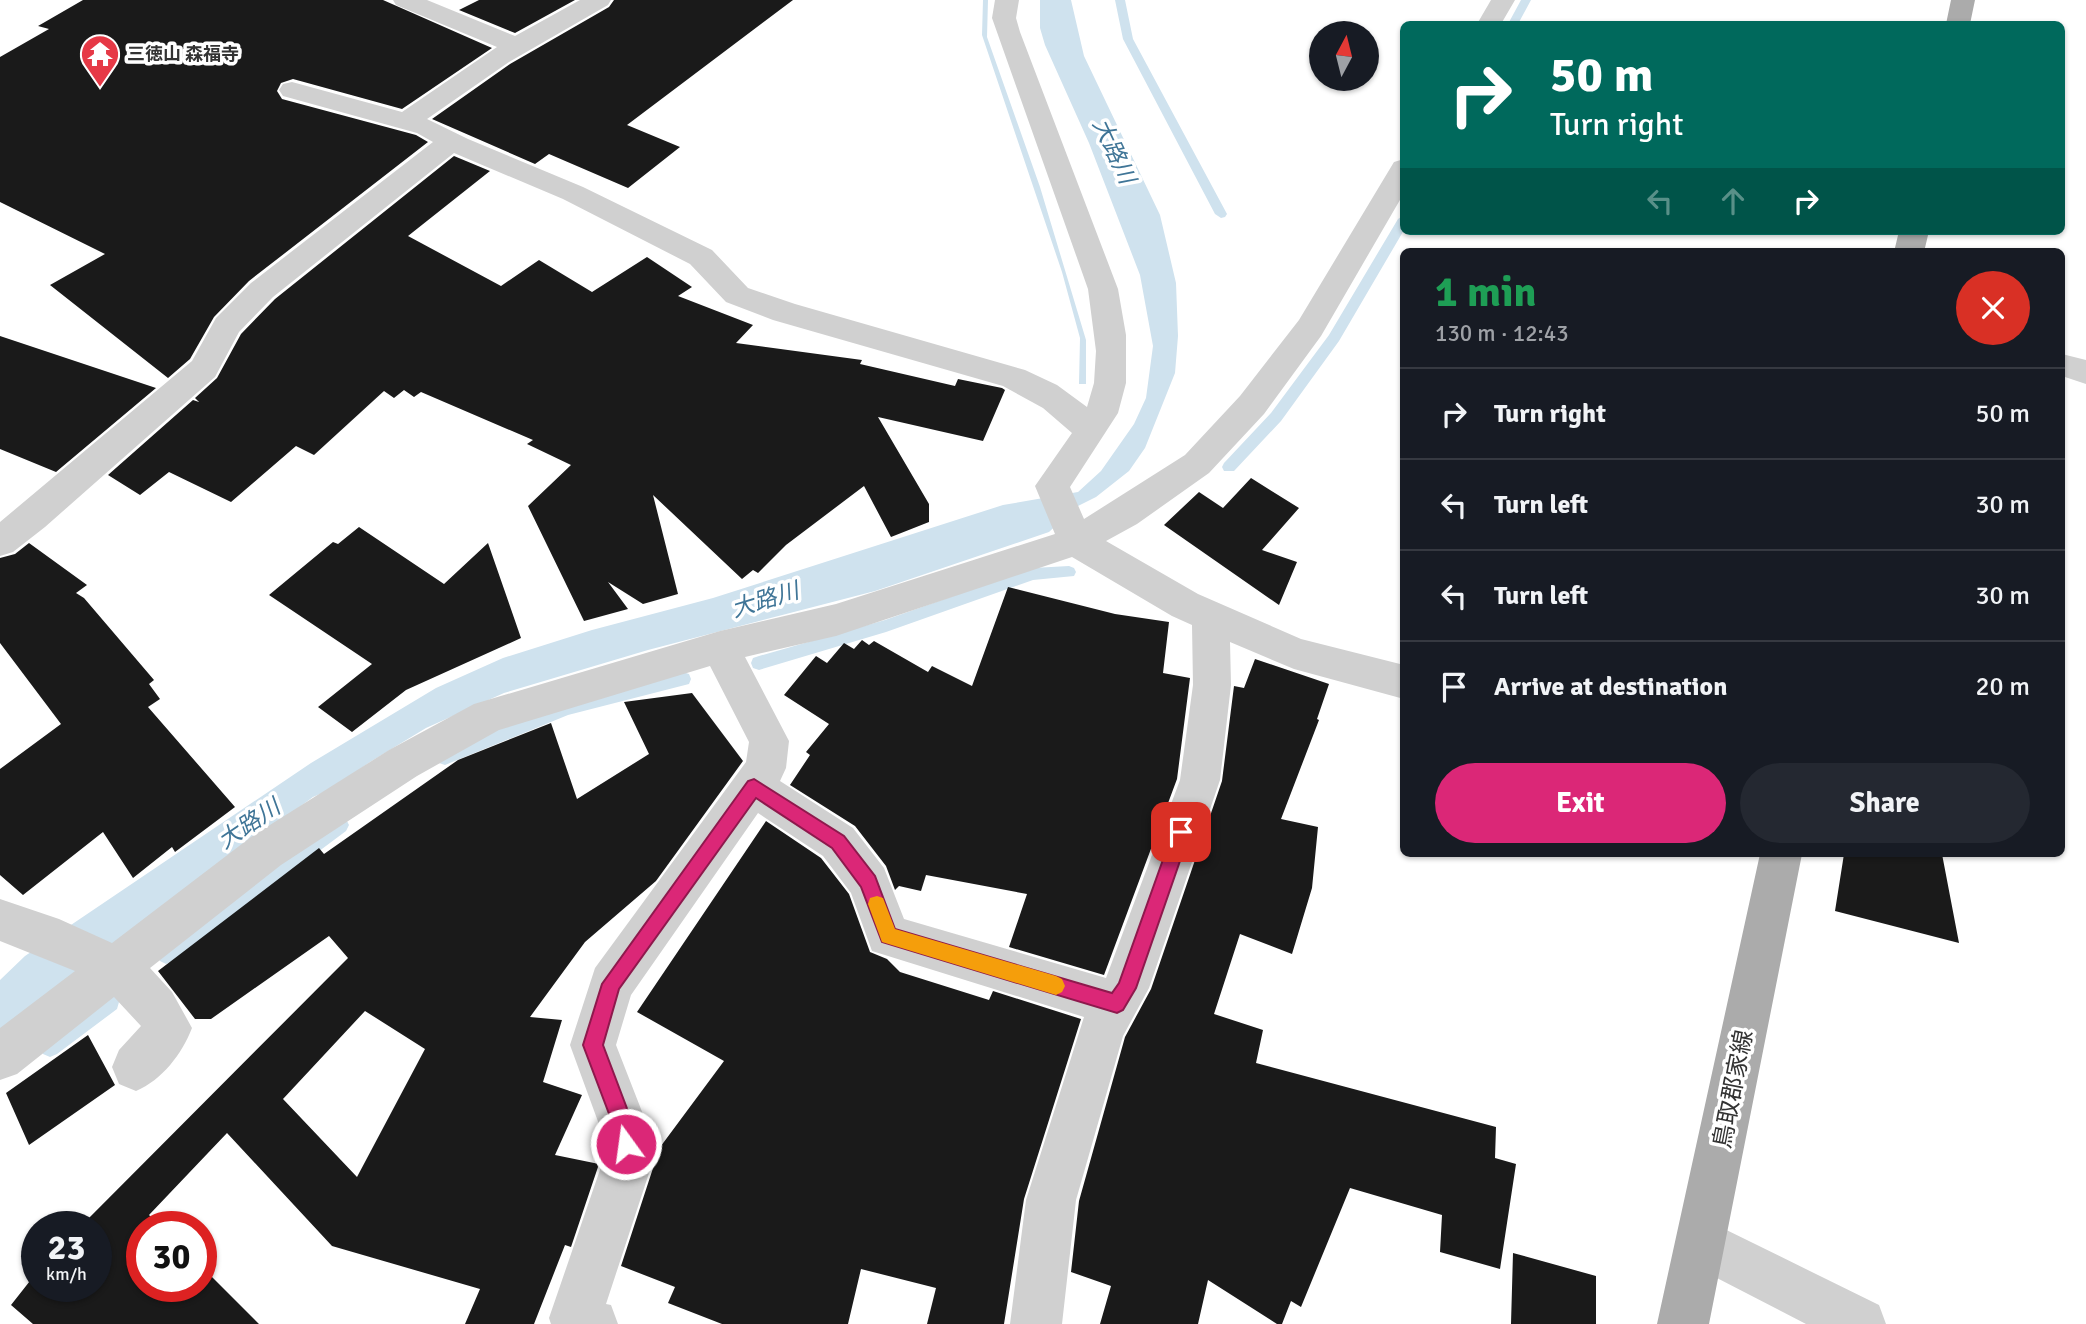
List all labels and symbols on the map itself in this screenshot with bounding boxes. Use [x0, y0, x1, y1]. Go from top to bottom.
north arrow [1309, 21, 1379, 91]
temple icon: 三徳山 森福寺 [79, 33, 121, 88]
place label: 三徳山 森福寺 [127, 43, 239, 65]
water label: 大路川 [1086, 114, 1143, 191]
water label: 大路川 [728, 575, 805, 624]
water label: 大路川 [212, 791, 288, 855]
pin [1151, 802, 1211, 862]
street label: 鳥取郡家線 [1707, 1027, 1759, 1151]
position arrow [589, 1107, 663, 1181]
speed limit sign: 30 [126, 1211, 217, 1302]

